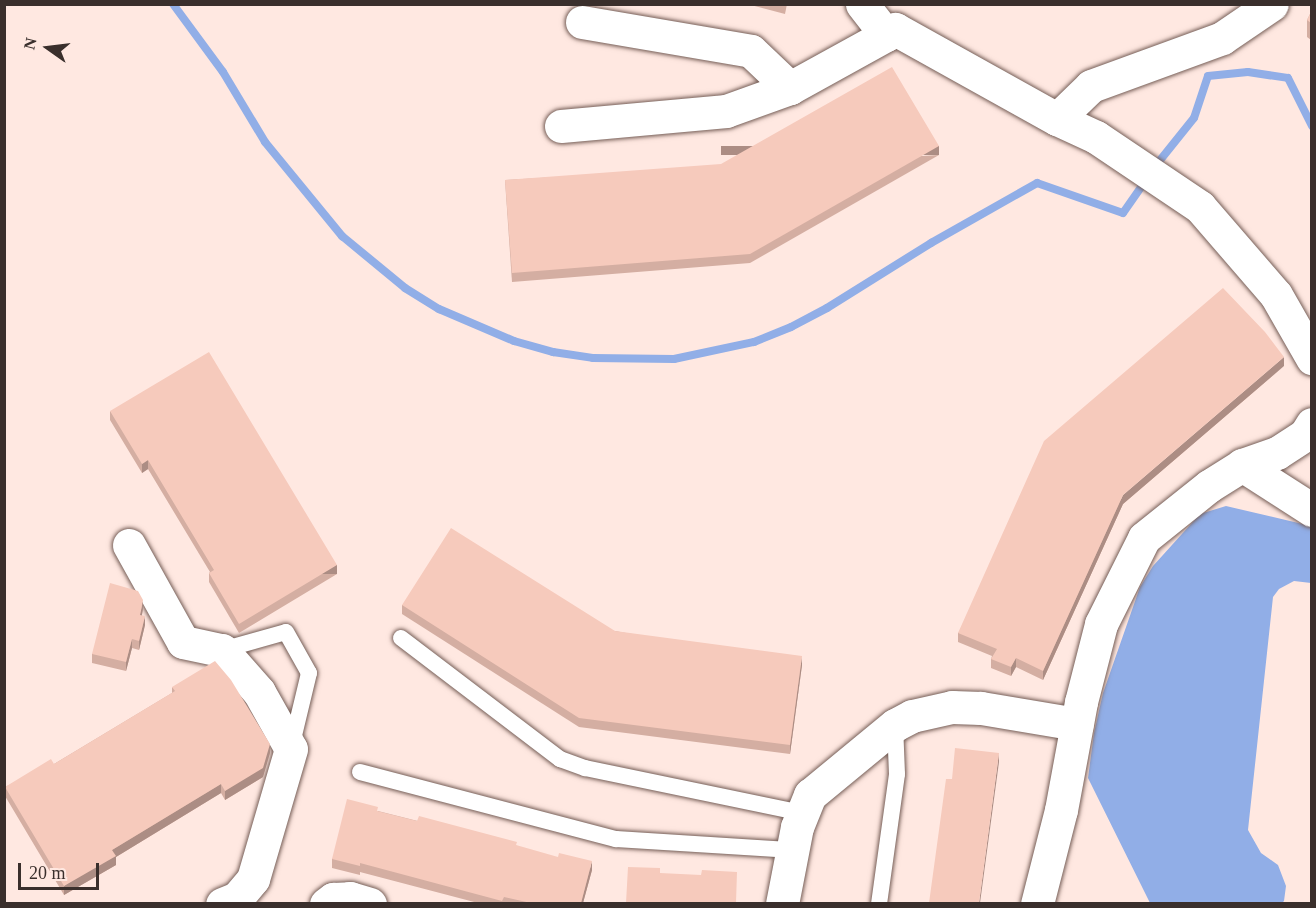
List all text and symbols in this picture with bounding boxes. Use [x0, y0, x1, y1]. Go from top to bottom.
north arrow [18, 18, 78, 78]
text: N [20, 36, 40, 51]
scale bar [21, 851, 102, 889]
text: 20 m [29, 863, 66, 883]

